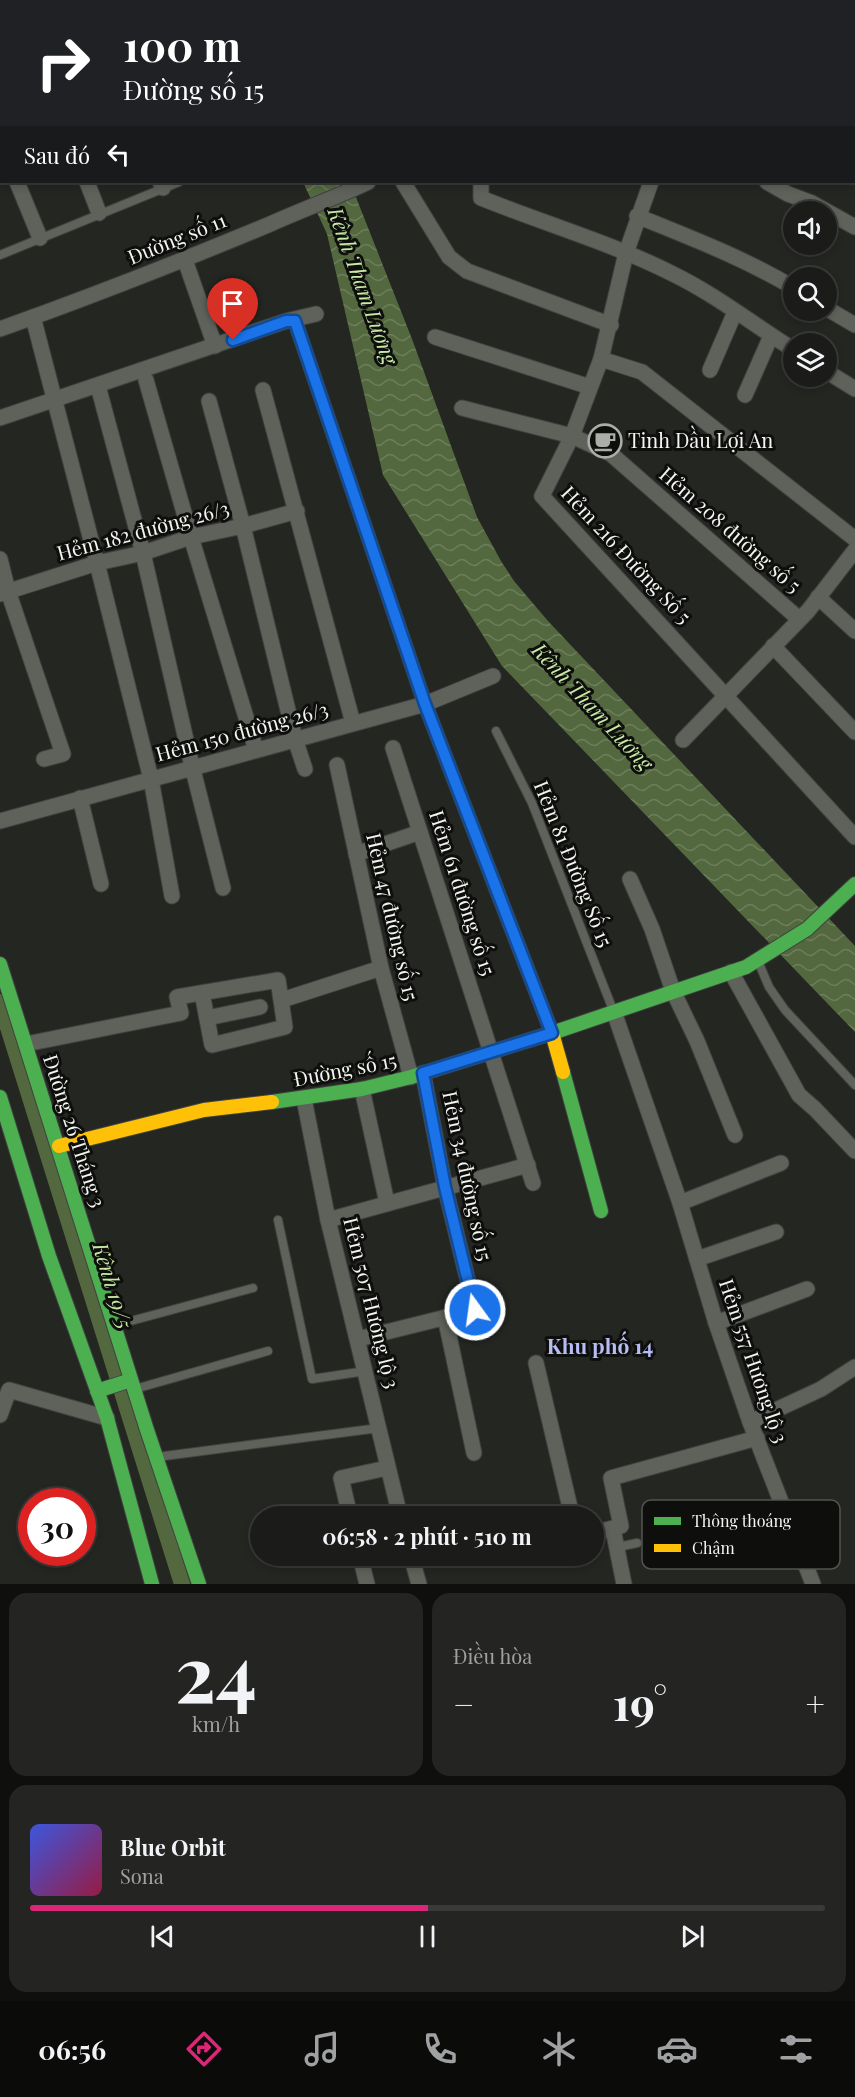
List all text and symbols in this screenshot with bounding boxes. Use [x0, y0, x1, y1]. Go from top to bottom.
text: 100 m [123, 17, 241, 73]
icon: right [24, 24, 102, 102]
text: Đường số 15 [123, 71, 264, 107]
icon: left [102, 138, 135, 171]
text: Sau đó [24, 140, 90, 170]
map controls [783, 201, 837, 387]
button: sound [783, 201, 837, 255]
water label: Kênh Tham Lương [322, 202, 406, 369]
street label: Đường số 11 [123, 205, 230, 270]
button: search [783, 267, 837, 321]
pin [207, 278, 258, 340]
icon: arrive [216, 287, 249, 320]
button: layers [783, 333, 837, 387]
cafe icon: Tinh Dầu Lợi An [587, 423, 623, 459]
place label: Tinh Dầu Lợi An [628, 425, 773, 453]
street label: Hẻm 208 đường số 5 [654, 459, 808, 598]
street label: Hẻm 216 Đường Số 5 [556, 479, 699, 629]
street label: Hẻm 182 đường 26/3 [53, 494, 232, 566]
water label: Kênh Tham Lương [526, 635, 661, 777]
street label: Hẻm 150 đường 26/3 [152, 695, 331, 767]
street label: Hẻm 81 Đường Số 15 [529, 776, 621, 951]
street label: Hẻm 61 đường số 15 [424, 806, 504, 979]
street label: Hẻm 47 đường số 15 [361, 830, 427, 1003]
street label: Đường số 15 [291, 1044, 399, 1092]
street label: Đường 26 Tháng 3 [38, 1051, 113, 1210]
street label: Hẻm 34 đường số 15 [437, 1088, 501, 1263]
street label: Hẻm 507 Hương lộ 3 [338, 1214, 407, 1391]
water label: Kênh 19/5 [87, 1238, 140, 1332]
street label: Hẻm 557 Hương lộ 3 [714, 1275, 795, 1446]
position arrow [443, 1278, 507, 1342]
district label: Khu phố 14 [547, 1331, 653, 1359]
speed limit sign: 30 [18, 1488, 96, 1566]
legend [642, 1500, 840, 1569]
text: Thông thoáng [692, 1510, 792, 1531]
text: 06:58 · 2 phút · 510 m [322, 1521, 532, 1551]
text: Chậm [692, 1537, 735, 1558]
text: 24 [175, 1619, 257, 1723]
text: Điều hòa [453, 1642, 532, 1669]
text: 19° [613, 1672, 667, 1732]
text: − [453, 1681, 474, 1725]
text: + [806, 1681, 825, 1725]
text: km/h [192, 1710, 240, 1737]
text: Blue Orbit [120, 1832, 226, 1862]
text: Sona [120, 1862, 164, 1889]
icon: previous [146, 1920, 179, 1953]
icon: pause [411, 1920, 444, 1953]
icon: next [676, 1920, 709, 1953]
icon: directions [183, 2028, 225, 2070]
icon: music [301, 2028, 343, 2070]
icon: phone [419, 2028, 461, 2070]
icon: climate [538, 2028, 580, 2070]
icon: car [656, 2028, 698, 2070]
icon: filters [775, 2028, 817, 2070]
text: 06:56 [38, 2031, 106, 2067]

